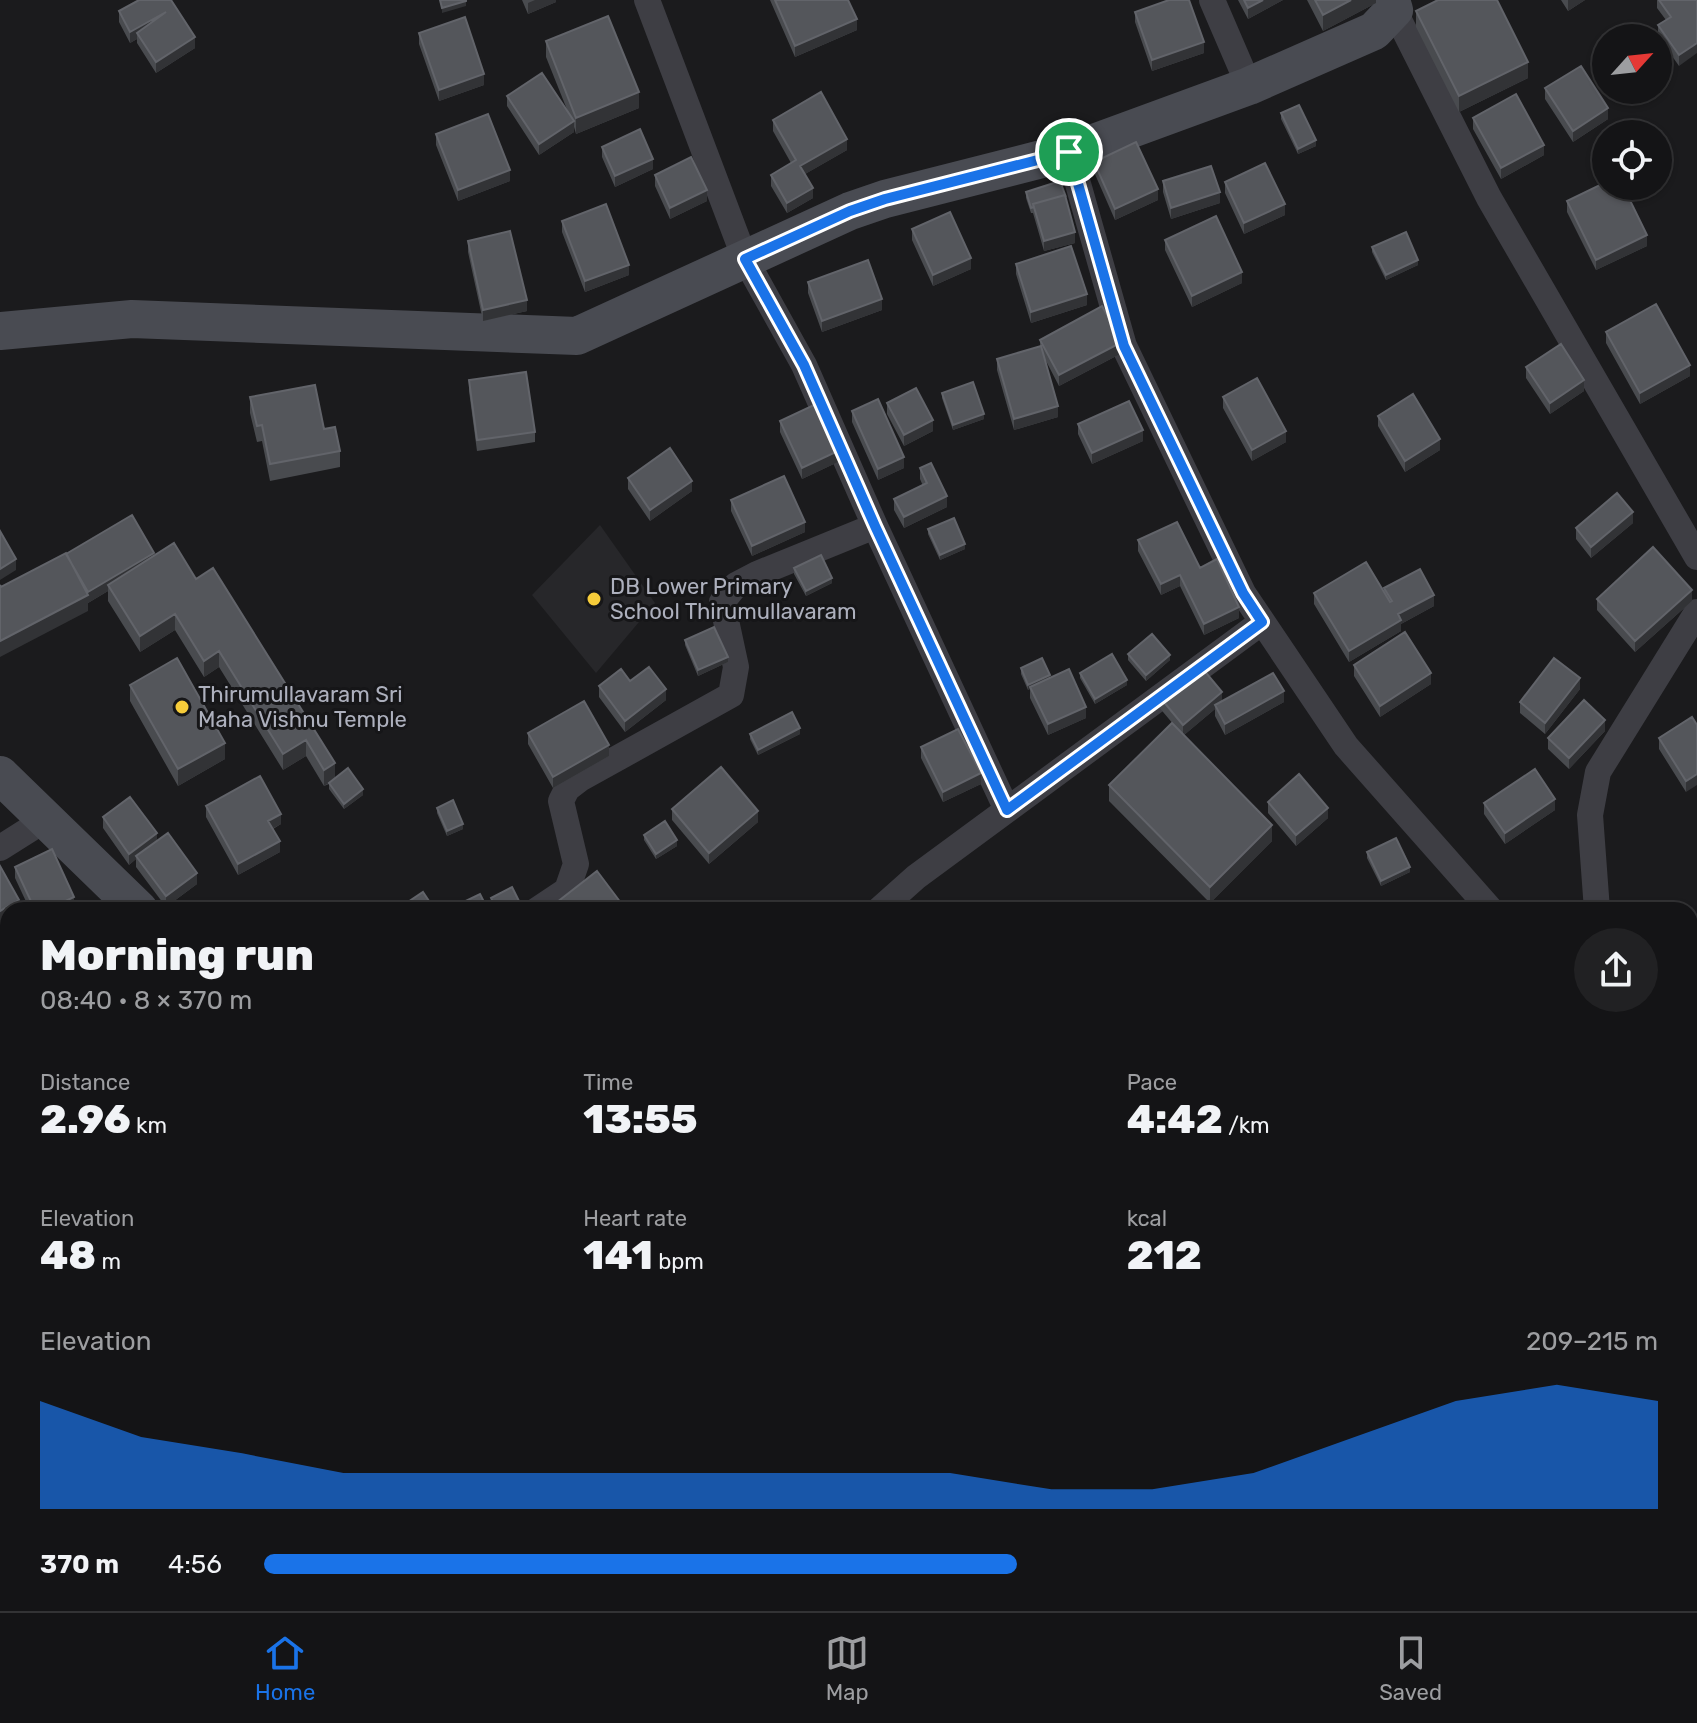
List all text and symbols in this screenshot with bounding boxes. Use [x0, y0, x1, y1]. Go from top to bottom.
north arrow [1592, 24, 1672, 104]
map controls [1592, 24, 1672, 200]
pin [1035, 118, 1103, 186]
button: locate [1592, 120, 1672, 200]
icon: arrive [1047, 130, 1091, 174]
place label: DB Lower Primary School Thirumullavaram [610, 573, 856, 625]
marker: DB Lower Primary School Thirumullavaram [585, 590, 603, 608]
place label: Thirumullavaram Sri Maha Vishnu Temple [198, 681, 407, 733]
marker: Thirumullavaram Sri Maha Vishnu Temple [173, 698, 191, 716]
button: share [1574, 928, 1658, 1012]
text: Morning run [40, 929, 314, 981]
text: 08:40 · 8 × 370 m [40, 985, 252, 1016]
text: Distance [40, 1069, 130, 1096]
text: Time [583, 1069, 633, 1096]
text: Pace [1127, 1069, 1177, 1096]
text: 2.96 [40, 1096, 131, 1143]
text: 13:55 [583, 1096, 698, 1143]
text: 4:42 [1127, 1096, 1223, 1143]
text: km [131, 1112, 167, 1139]
text: /km [1223, 1112, 1270, 1139]
text: Elevation [40, 1205, 134, 1232]
text: Heart rate [583, 1205, 687, 1232]
text: kcal [1127, 1205, 1167, 1232]
text: 48 [40, 1232, 96, 1279]
text: 141 [583, 1232, 653, 1279]
text: 212 [1127, 1232, 1202, 1279]
text: m [96, 1248, 121, 1275]
text: bpm [653, 1248, 704, 1275]
text: Elevation [40, 1326, 151, 1357]
text: 209–215 m [1526, 1326, 1658, 1357]
text: 370 m [40, 1549, 119, 1580]
text: 4:56 [168, 1549, 222, 1580]
tab: Home [255, 1631, 315, 1706]
tab: Map [825, 1631, 869, 1706]
tab: Saved [1379, 1631, 1442, 1706]

